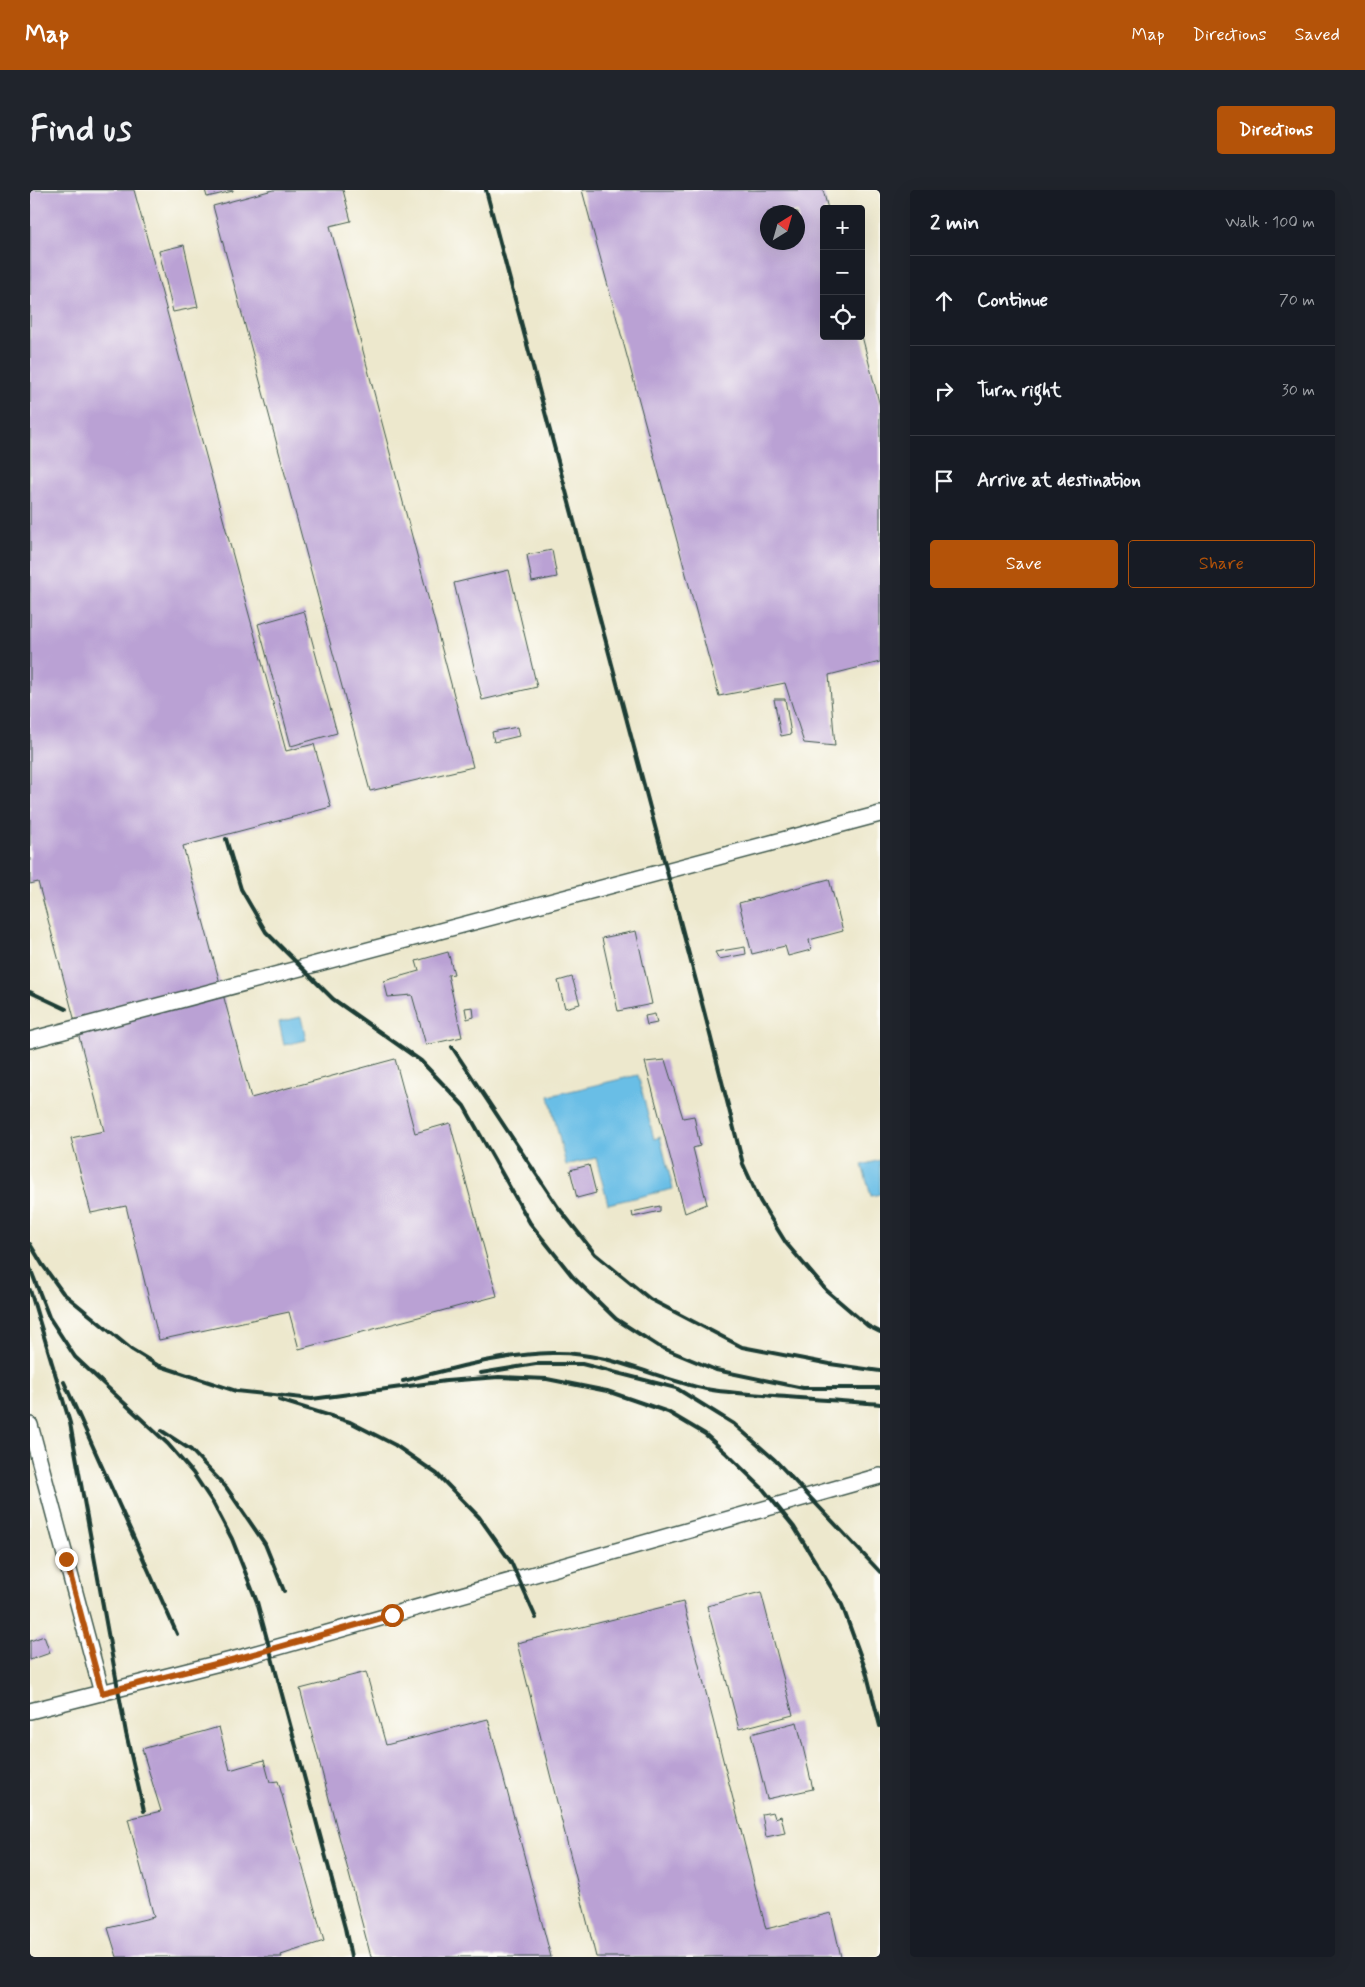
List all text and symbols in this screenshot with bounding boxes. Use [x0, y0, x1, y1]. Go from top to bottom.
text: Map [25, 20, 69, 51]
text: Map [1132, 23, 1165, 47]
text: Directions [1193, 23, 1267, 47]
text: Saved [1295, 23, 1340, 47]
button: Directions [1217, 106, 1335, 154]
text: Find us [30, 107, 132, 153]
north arrow [760, 205, 805, 250]
map controls [820, 205, 865, 340]
button: + [820, 205, 865, 250]
text: 2 min [930, 209, 979, 237]
text: Walk · 100 m [1225, 212, 1315, 233]
button: − [820, 250, 865, 295]
icon: ahead [930, 287, 958, 315]
text: Continue [977, 288, 1048, 313]
text: 70 m [1279, 290, 1315, 311]
button: locate [820, 295, 865, 340]
icon: right [930, 377, 958, 405]
text: Turn right [977, 378, 1061, 403]
text: 30 m [1282, 380, 1315, 401]
icon: arrive [930, 467, 958, 495]
text: Arrive at destination [977, 468, 1141, 493]
button: Save [930, 540, 1118, 588]
button: Share [1128, 540, 1315, 588]
route end [55, 1548, 78, 1571]
route start [381, 1604, 404, 1627]

